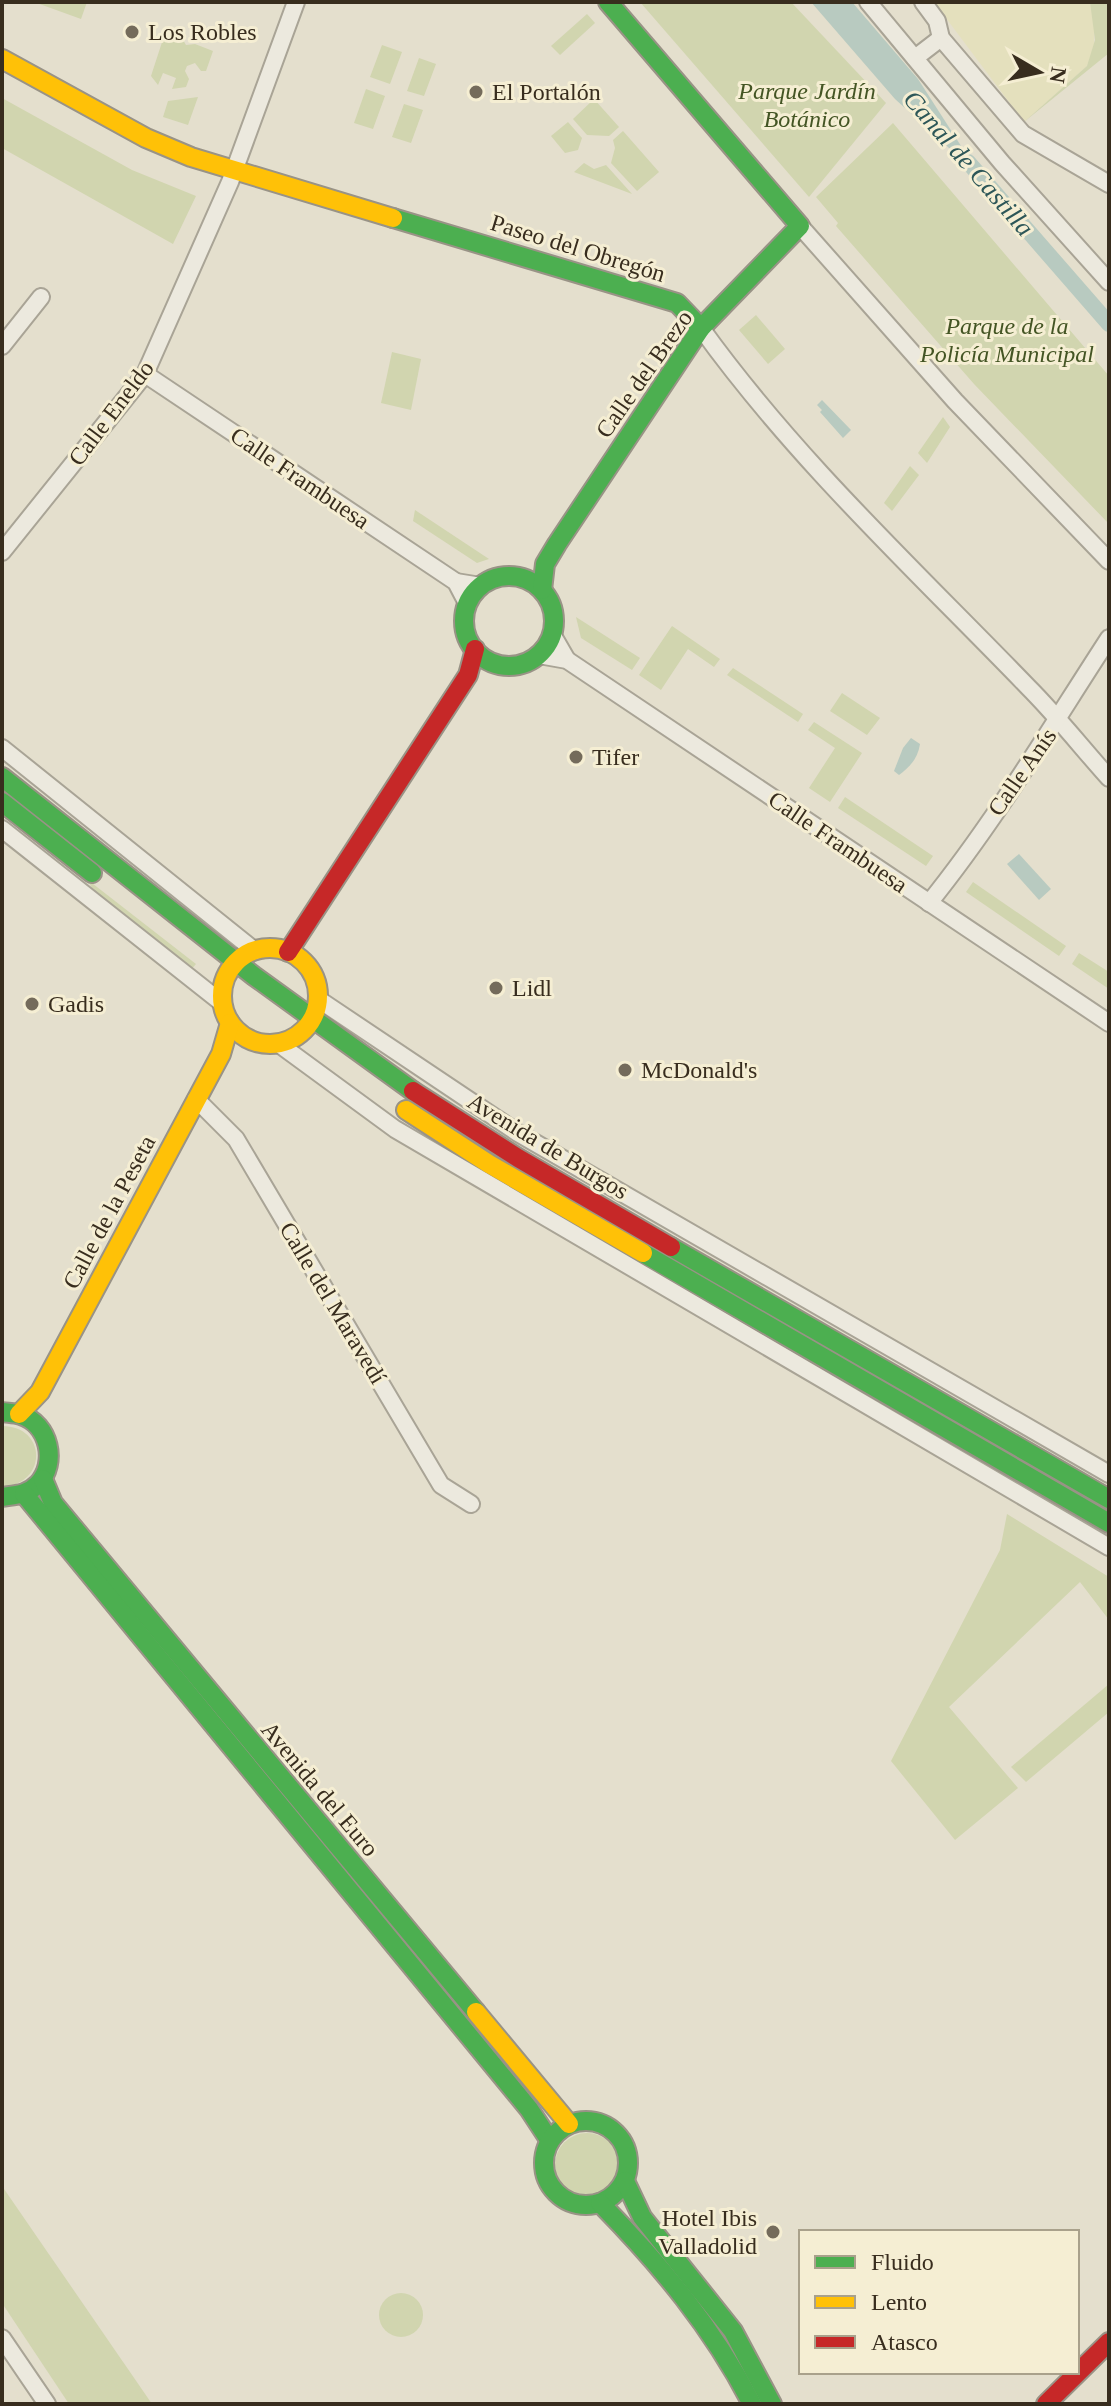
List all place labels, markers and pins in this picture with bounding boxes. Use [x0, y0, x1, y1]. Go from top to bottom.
place label: Los Robles [148, 19, 257, 45]
marker: Los Robles [123, 23, 141, 41]
place label: El Portalón [492, 79, 601, 105]
marker: El Portalón [467, 83, 485, 101]
place label: Tifer [592, 744, 639, 770]
marker: Tifer [567, 748, 585, 766]
place label: Lidl [512, 975, 552, 1001]
marker: Lidl [487, 979, 505, 997]
place label: Gadis [48, 991, 104, 1017]
marker: Gadis [23, 995, 41, 1013]
place label: McDonald's [641, 1057, 757, 1083]
marker: McDonald's [616, 1061, 634, 1079]
place label: Hotel Ibis Valladolid [658, 2205, 757, 2259]
marker: Hotel Ibis Valladolid [764, 2223, 782, 2241]

